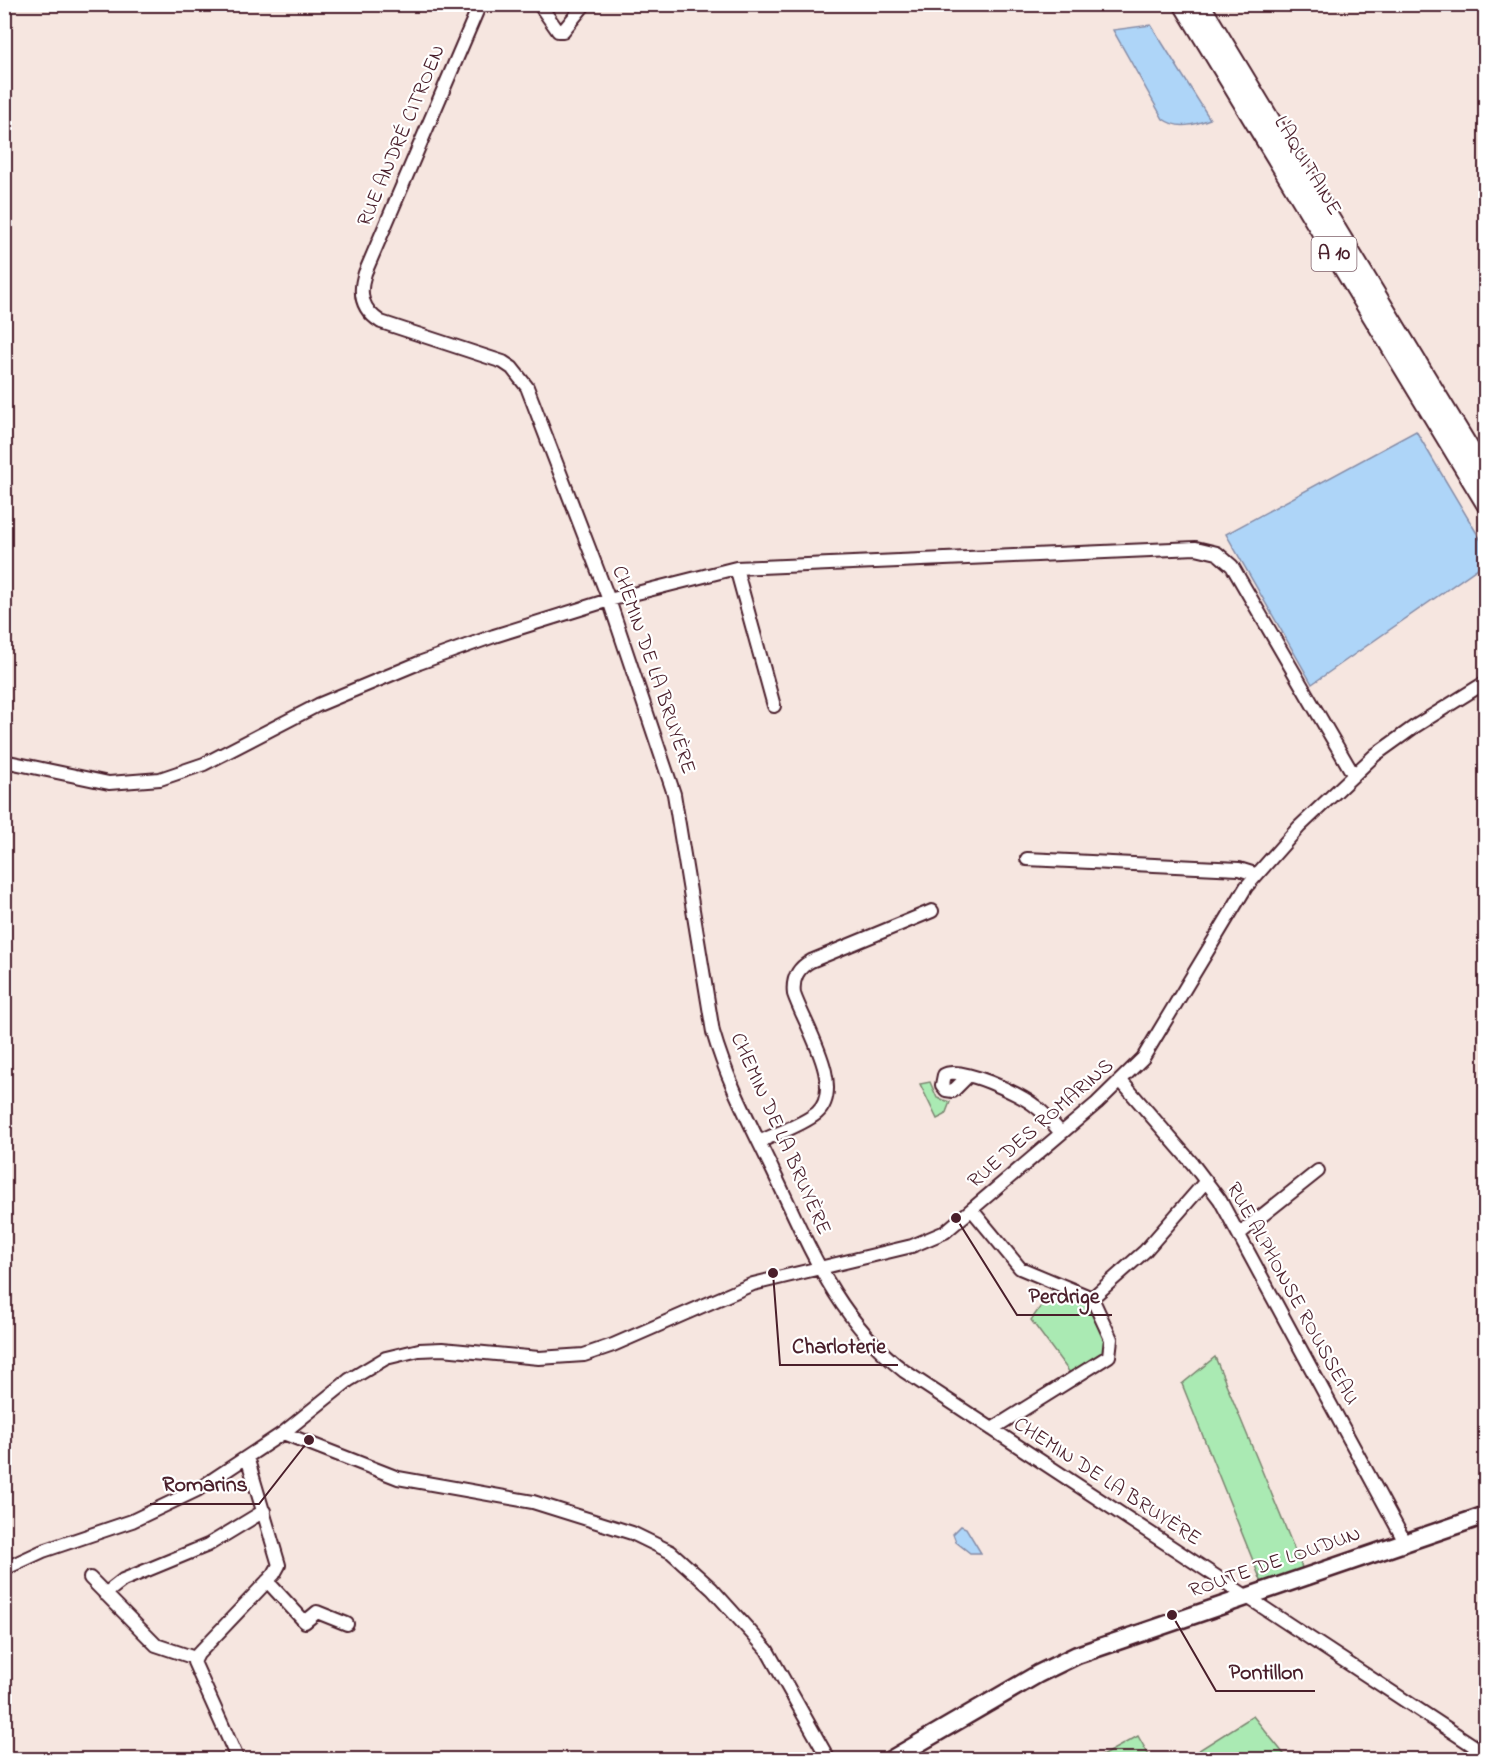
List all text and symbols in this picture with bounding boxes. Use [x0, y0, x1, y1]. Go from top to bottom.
street label: RUE ANDRÉ CITROEN [350, 41, 454, 231]
street label: L'AQUITAINE [1265, 111, 1349, 221]
road number: A 10 [1312, 237, 1356, 271]
street label: CHEMIN DE LA BRUYÈRE [603, 562, 703, 778]
street label: CHEMIN DE LA BRUYÈRE [722, 1028, 838, 1240]
street label: RUE DES ROMARINS [961, 1052, 1121, 1196]
street label: RUE ALPHONSE ROUSSEAU [1218, 1177, 1366, 1411]
callout: Perdrige [1017, 1275, 1112, 1315]
text: Perdrige [1029, 1282, 1101, 1315]
callout: Charloterie [780, 1325, 898, 1365]
text: Charloterie [792, 1332, 887, 1364]
street label: CHEMIN DE LA BRUYÈRE [1007, 1410, 1207, 1554]
callout: Romarins [150, 1464, 259, 1504]
text: Romarins [162, 1470, 248, 1502]
street label: ROUTE DE LOUDUN [1185, 1520, 1365, 1606]
callout: Pontillon [1216, 1651, 1315, 1691]
text: Pontillon [1229, 1658, 1304, 1690]

